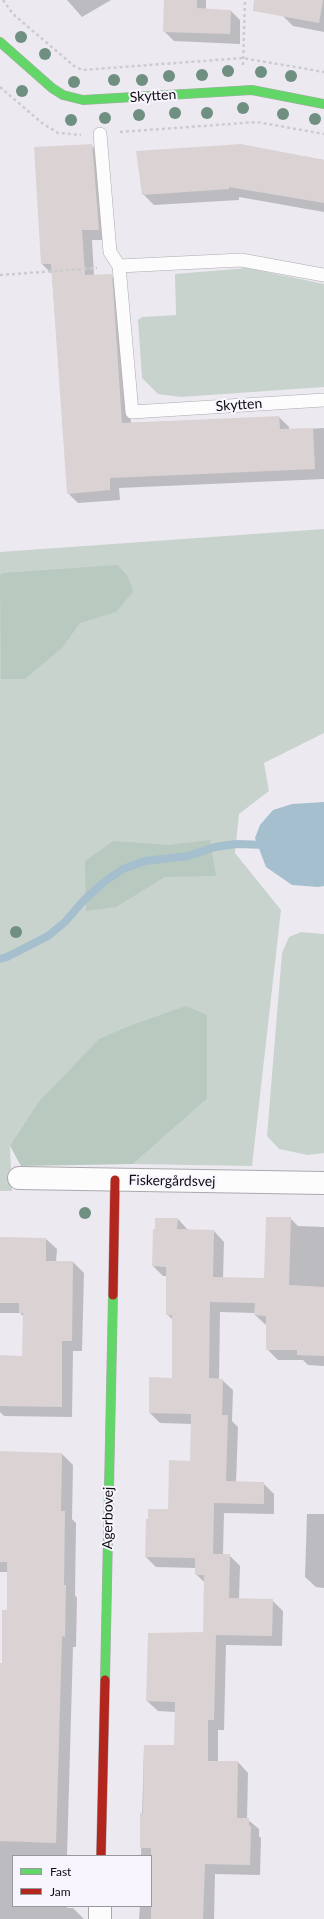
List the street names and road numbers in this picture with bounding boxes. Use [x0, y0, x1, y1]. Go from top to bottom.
street label: Skytten [129, 86, 177, 106]
street label: Skytten [215, 395, 263, 415]
street label: Fiskergårdsvej [128, 1172, 216, 1190]
street label: Agerbovej [99, 1487, 117, 1549]

